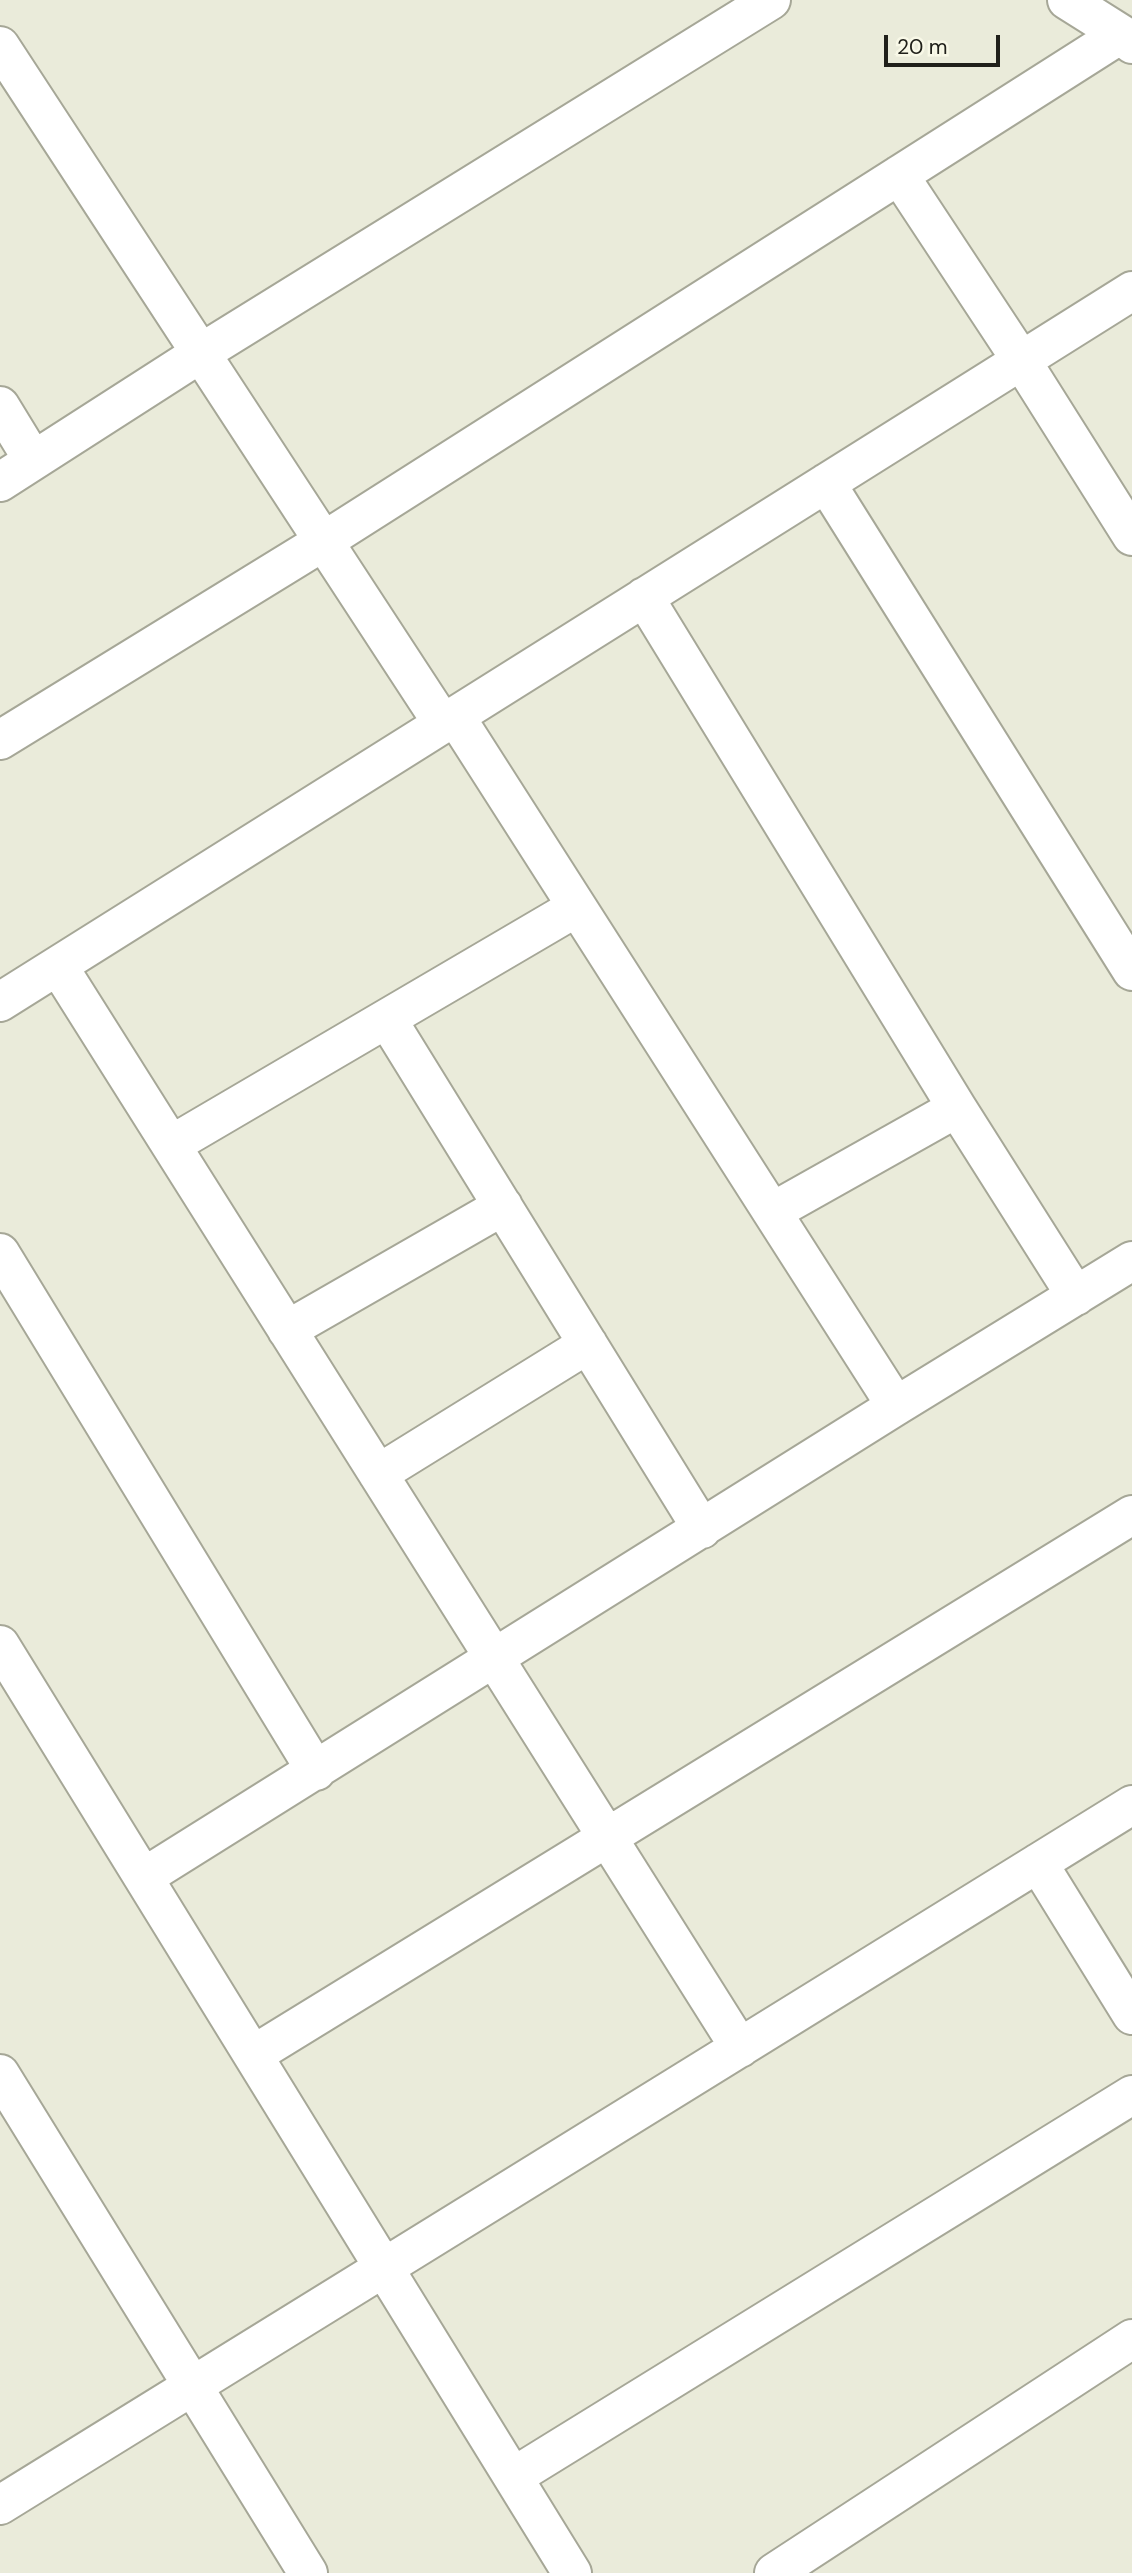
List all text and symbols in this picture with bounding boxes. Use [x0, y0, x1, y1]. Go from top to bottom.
scale bar [887, 21, 1002, 65]
text: 20 m [897, 33, 948, 61]

